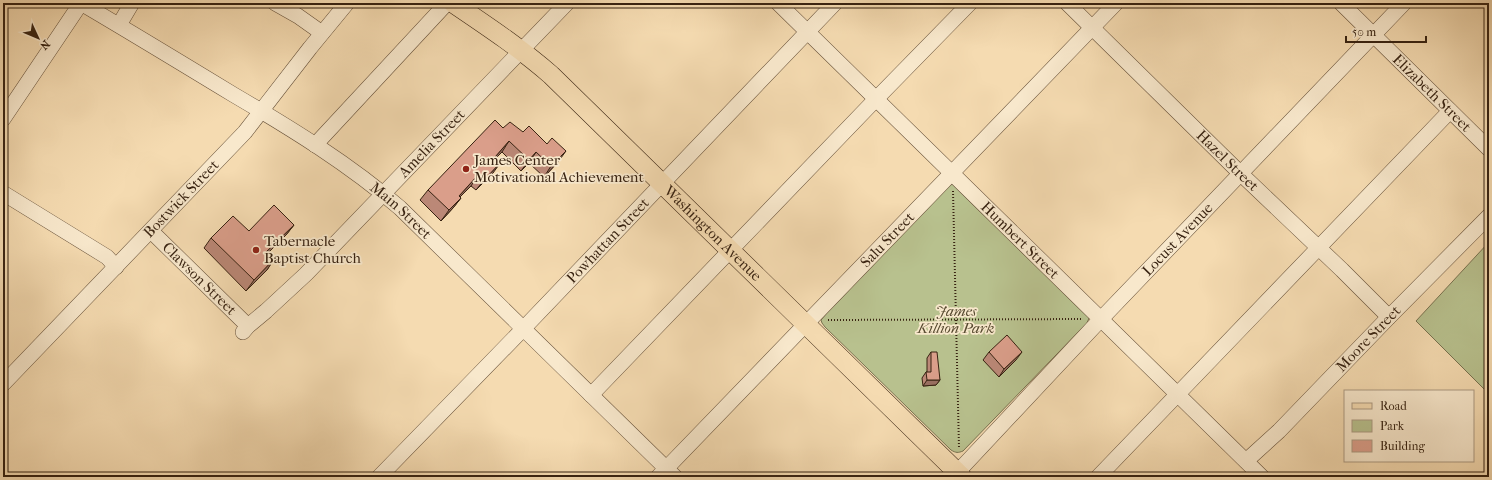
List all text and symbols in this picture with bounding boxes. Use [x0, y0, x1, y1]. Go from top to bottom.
north arrow [18, 18, 58, 58]
scale bar [1346, 18, 1426, 44]
text: 50 m [1352, 25, 1376, 39]
text: N [37, 37, 52, 53]
street label: Elizabeth Street [1389, 50, 1476, 136]
street label: Amelia Street [394, 105, 469, 182]
street label: Hazel Street [1193, 126, 1263, 195]
place label: James Center Motivational Achievement [473, 151, 644, 186]
street label: Bostwick Street [140, 156, 223, 241]
marker: James Center Motivational Achievement [461, 164, 471, 174]
street label: Main Street [367, 178, 436, 243]
street label: Washington Avenue [660, 181, 766, 285]
street label: Powhattan Street [563, 193, 653, 287]
street label: Humbert Street [977, 198, 1064, 283]
street label: Locust Avenue [1138, 199, 1217, 280]
street label: Salu Street [856, 208, 919, 271]
place label: Tabernacle Baptist Church [264, 232, 361, 267]
street label: Clawson Street [159, 238, 241, 319]
marker: Tabernacle Baptist Church [251, 245, 261, 255]
street label: Moore Street [1332, 301, 1405, 376]
park label: James Killion Park [917, 302, 995, 337]
legend [1344, 390, 1474, 462]
text: Road [1380, 399, 1407, 413]
text: Park [1380, 419, 1405, 433]
text: Building [1380, 439, 1425, 453]

